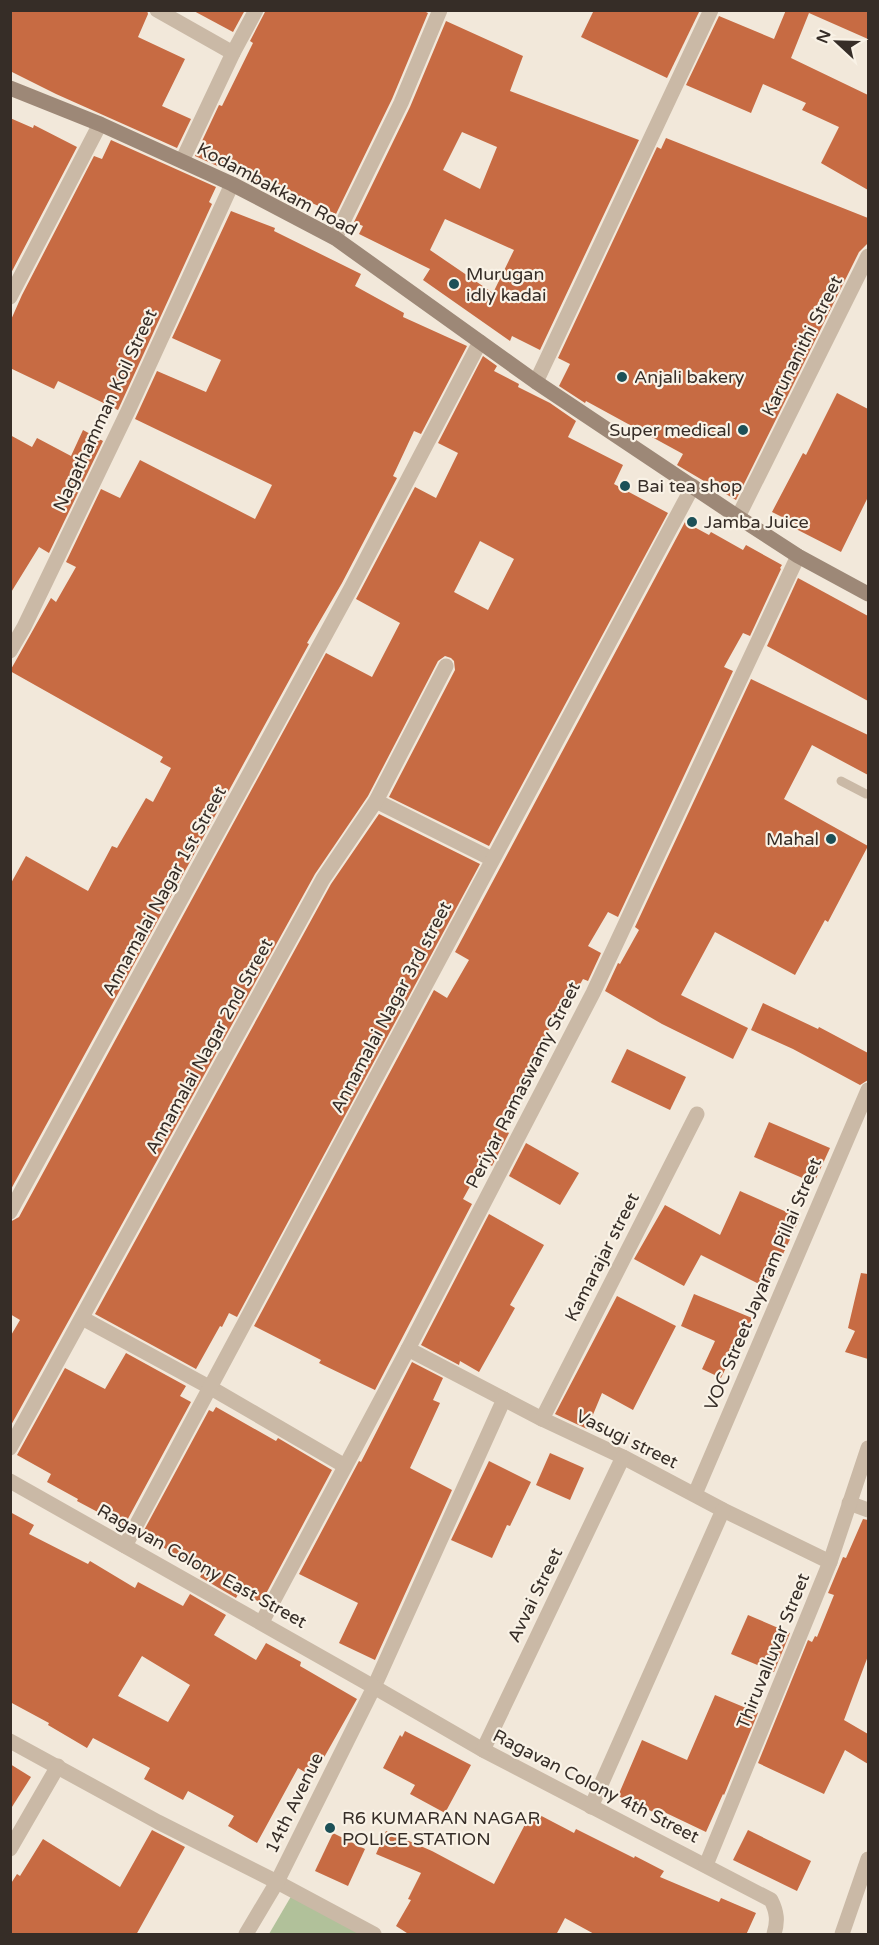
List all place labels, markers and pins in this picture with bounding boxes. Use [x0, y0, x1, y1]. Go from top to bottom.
place label: Murugan idly kadai [466, 263, 546, 306]
marker: Murugan idly kadai [447, 277, 461, 291]
place label: Anjali bakery [634, 366, 745, 388]
marker: Anjali bakery [615, 370, 629, 384]
place label: Super medical [609, 419, 731, 441]
marker: Super medical [736, 423, 750, 437]
place label: Bai tea shop [637, 475, 742, 497]
marker: Bai tea shop [618, 479, 632, 493]
place label: Jamba Juice [704, 511, 809, 533]
marker: Jamba Juice [685, 515, 699, 529]
place label: Mahal [766, 828, 819, 850]
marker: Mahal [824, 832, 838, 846]
place label: R6 KUMARAN NAGAR POLICE STATION [342, 1807, 540, 1850]
marker: R6 KUMARAN NAGAR POLICE STATION [323, 1821, 337, 1835]

